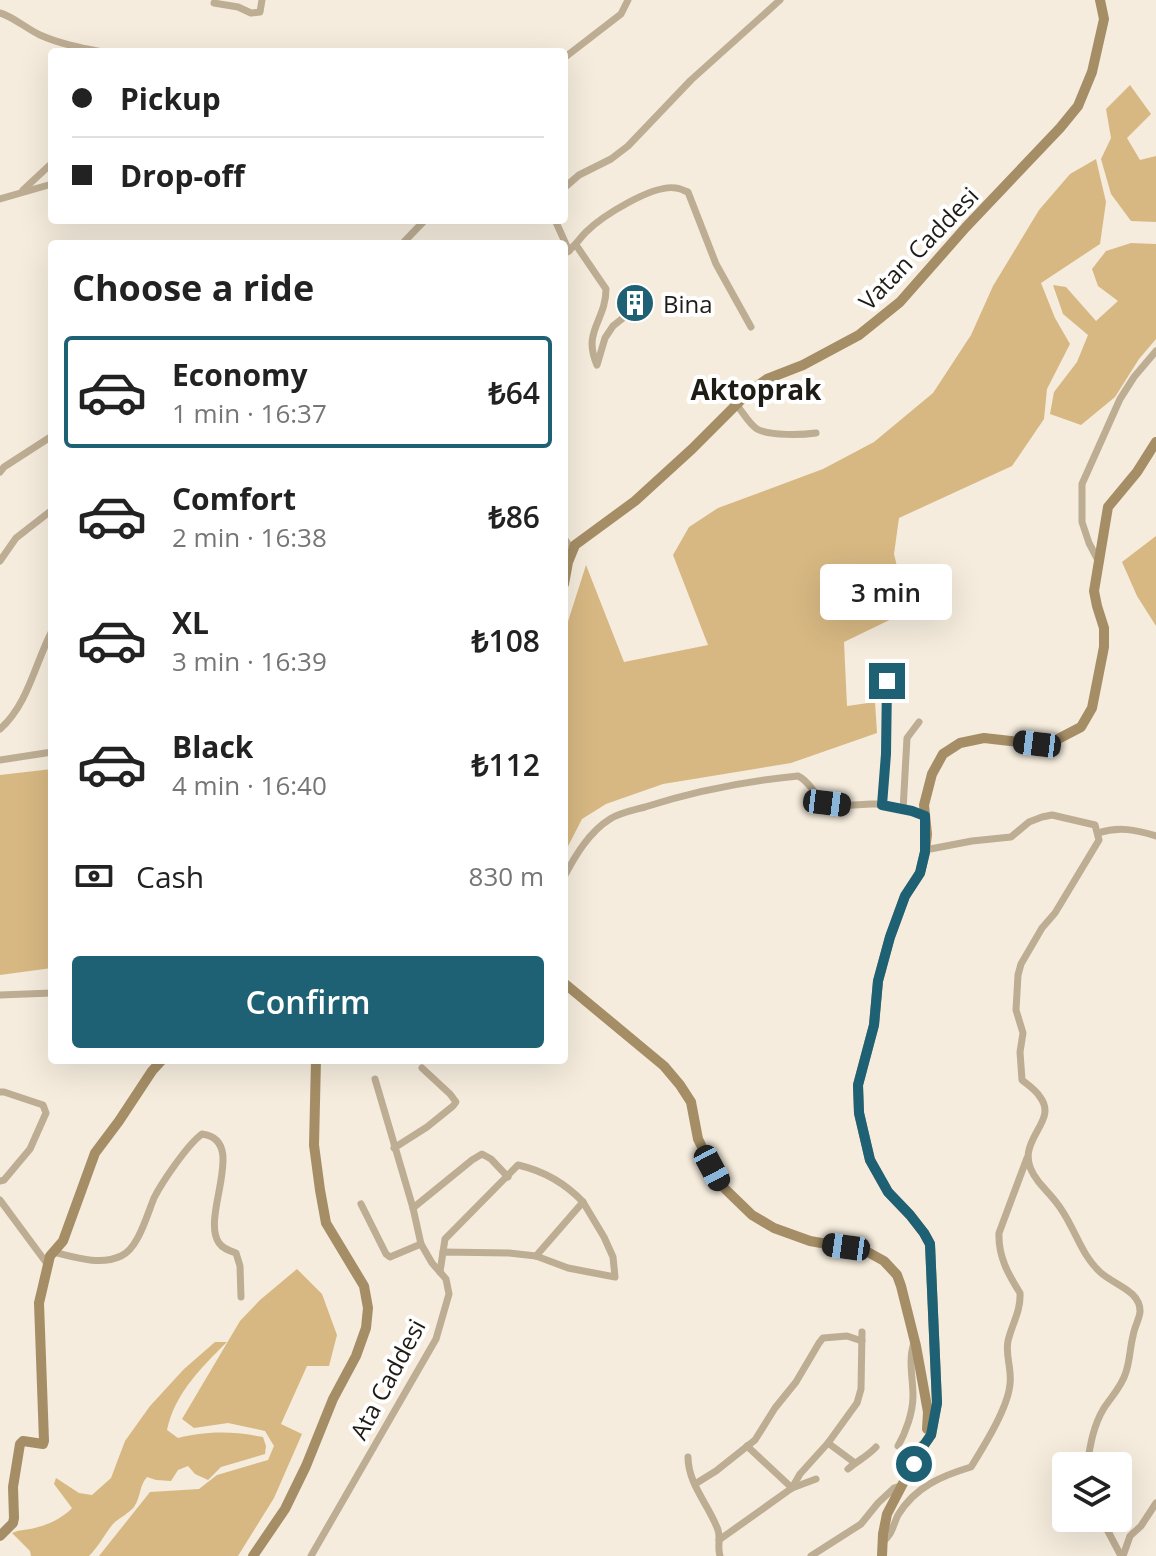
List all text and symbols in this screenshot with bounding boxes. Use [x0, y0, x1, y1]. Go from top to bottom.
text: Pickup [120, 78, 221, 119]
text: Drop-off [120, 155, 245, 196]
street label: Vatan Caddesi [851, 179, 985, 317]
text: Choose a ride [72, 263, 314, 312]
building icon: Bina [614, 282, 656, 324]
place label: Bina [663, 287, 713, 320]
text: Economy [172, 354, 308, 395]
icon: car [76, 356, 148, 428]
district label: Aktoprak [691, 370, 822, 408]
text: ₺64 [489, 372, 540, 413]
text: 1 min · 16:37 [172, 395, 327, 431]
text: Comfort [172, 478, 296, 519]
icon: car [76, 480, 148, 552]
text: ₺86 [489, 496, 540, 537]
text: 2 min · 16:38 [172, 519, 327, 555]
callout: 3 min [821, 565, 953, 621]
text: 3 min [851, 574, 921, 610]
text: XL [172, 602, 209, 643]
icon: car [76, 604, 148, 676]
text: ₺108 [471, 620, 540, 661]
text: 3 min · 16:39 [172, 643, 327, 679]
route end [869, 663, 905, 699]
text: Black [172, 726, 253, 767]
icon: car [76, 728, 148, 800]
car [1012, 729, 1062, 759]
text: ₺112 [471, 744, 540, 785]
text: 4 min · 16:40 [172, 767, 327, 803]
car [802, 788, 852, 818]
icon: cash [72, 854, 116, 898]
text: Cash [136, 856, 204, 897]
text: 830 m [469, 858, 544, 894]
button: Confirm [72, 956, 544, 1048]
car [690, 1141, 734, 1195]
car [821, 1232, 871, 1262]
street label: Ata Caddesi [341, 1313, 433, 1445]
route start [896, 1446, 932, 1482]
map controls [1052, 1452, 1132, 1532]
button: layers [1052, 1452, 1132, 1532]

